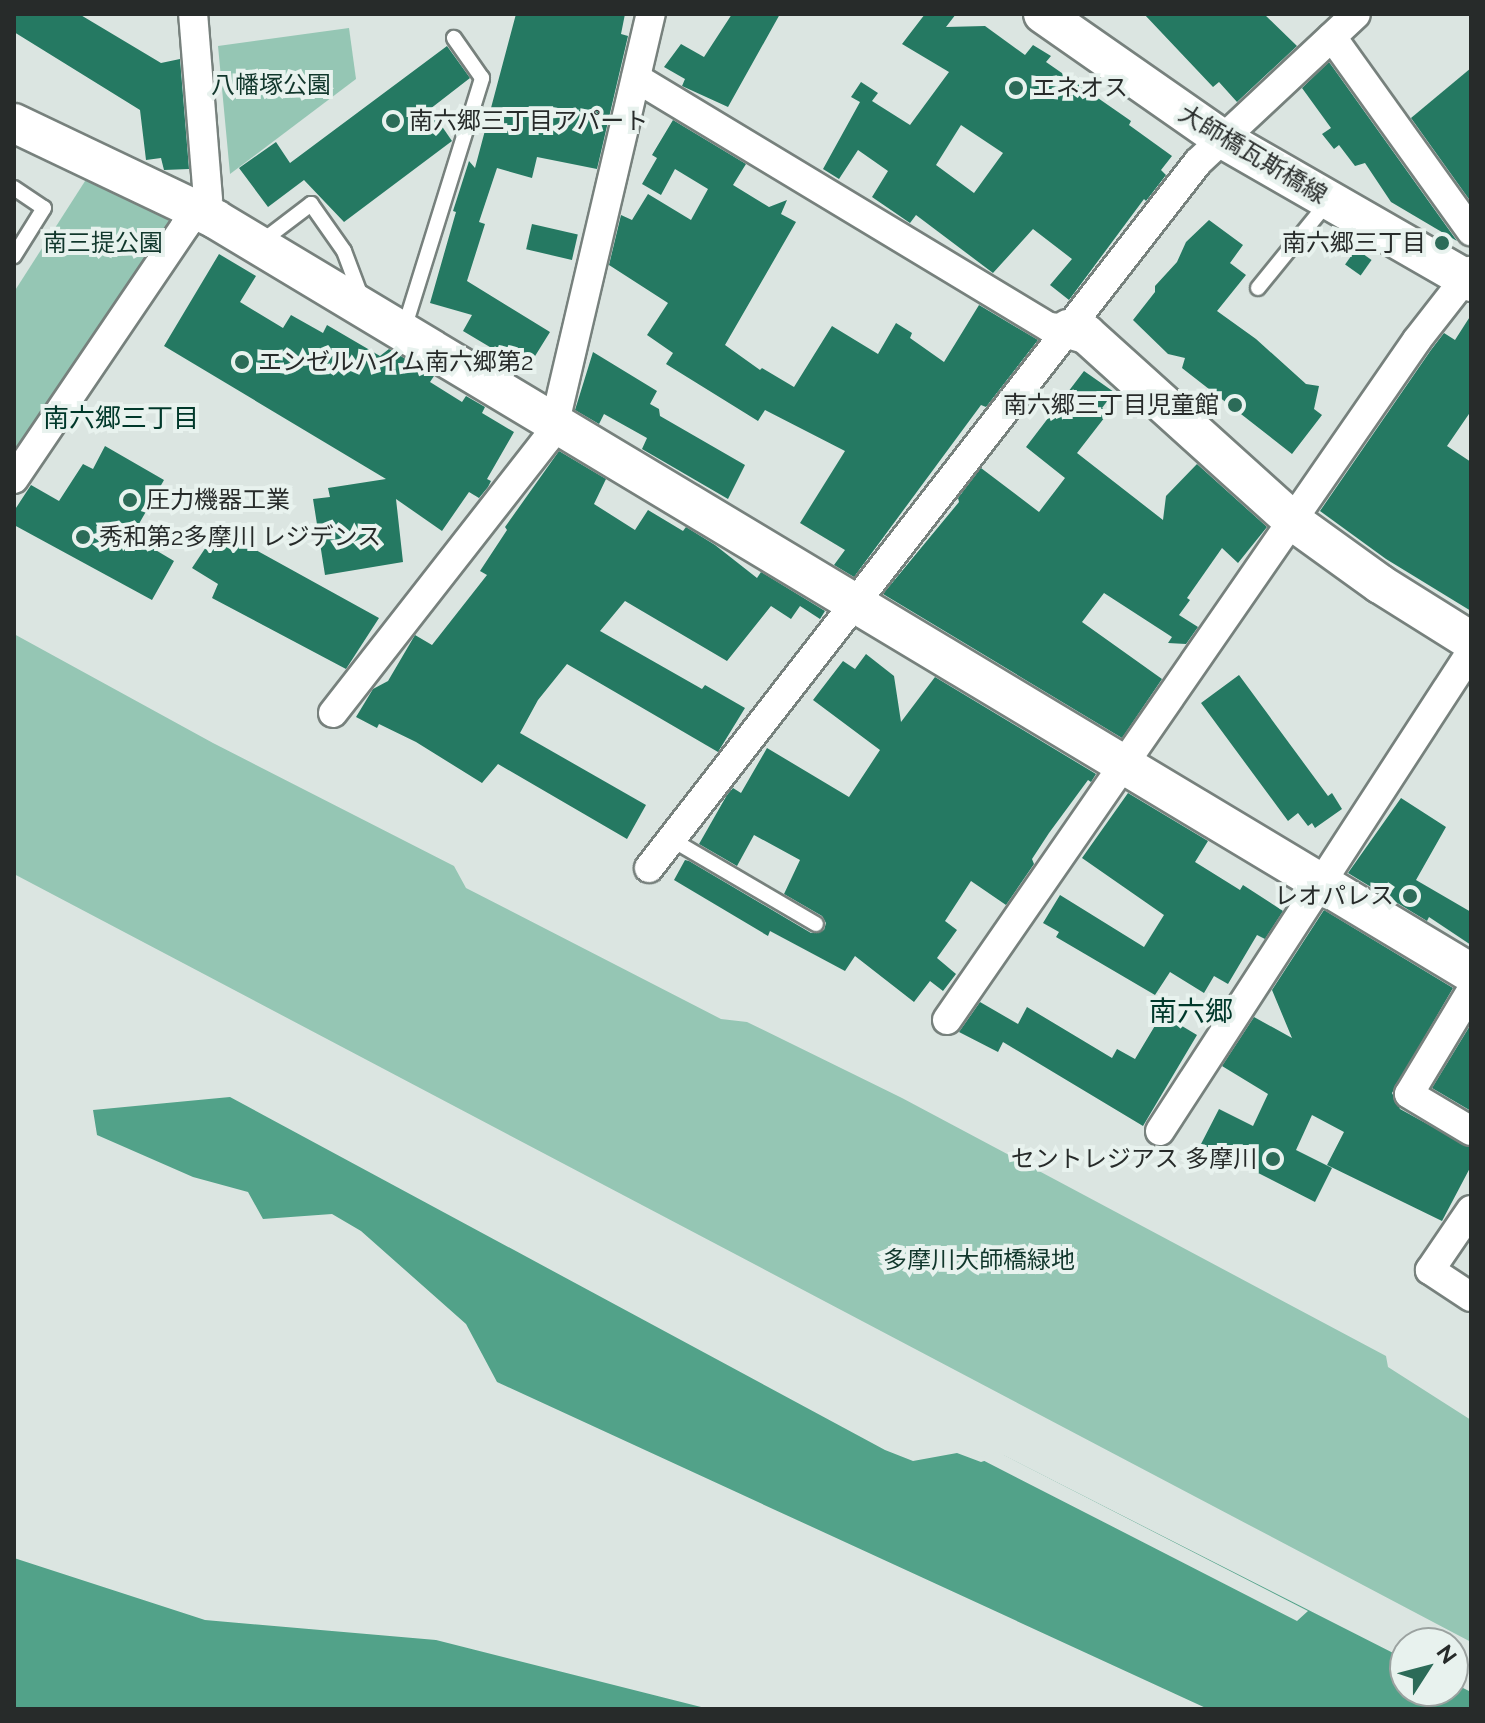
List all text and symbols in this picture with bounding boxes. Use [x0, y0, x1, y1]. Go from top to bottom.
park label: 八幡塚公園 [211, 71, 331, 99]
place label: エネオス [1032, 74, 1128, 102]
marker: エネオス [1007, 79, 1025, 97]
street label: 大師橋瓦斯橋線 [1174, 98, 1332, 210]
place label: 南六郷三丁目アパート [409, 107, 649, 135]
marker: 南六郷三丁目アパート [384, 112, 402, 130]
park label: 南三提公園 [43, 229, 163, 257]
place label: 南六郷三丁目 [1282, 229, 1426, 257]
marker: 南六郷三丁目 [1433, 234, 1451, 252]
place label: エンゼルハイム南六郷第2 [258, 348, 535, 376]
marker: エンゼルハイム南六郷第2 [233, 353, 251, 371]
place label: 南六郷三丁目児童館 [1003, 391, 1219, 419]
marker: 南六郷三丁目児童館 [1226, 396, 1244, 414]
district label: 南六郷三丁目 [43, 403, 199, 435]
place label: 圧力機器工業 [146, 486, 290, 514]
marker: 圧力機器工業 [121, 491, 139, 509]
place label: 秀和第2多摩川 レジデンス [99, 523, 382, 551]
marker: 秀和第2多摩川 レジデンス [74, 528, 92, 546]
place label: レオパレス [1274, 882, 1394, 910]
marker: レオパレス [1401, 887, 1419, 905]
district label: 南六郷 [1149, 995, 1233, 1029]
place label: セントレジアス 多摩川 [1011, 1145, 1257, 1173]
marker: セントレジアス 多摩川 [1264, 1150, 1282, 1168]
park label: 多摩川大師橋緑地 [883, 1246, 1075, 1274]
north arrow [1389, 1627, 1469, 1707]
text: N [1431, 1640, 1462, 1668]

